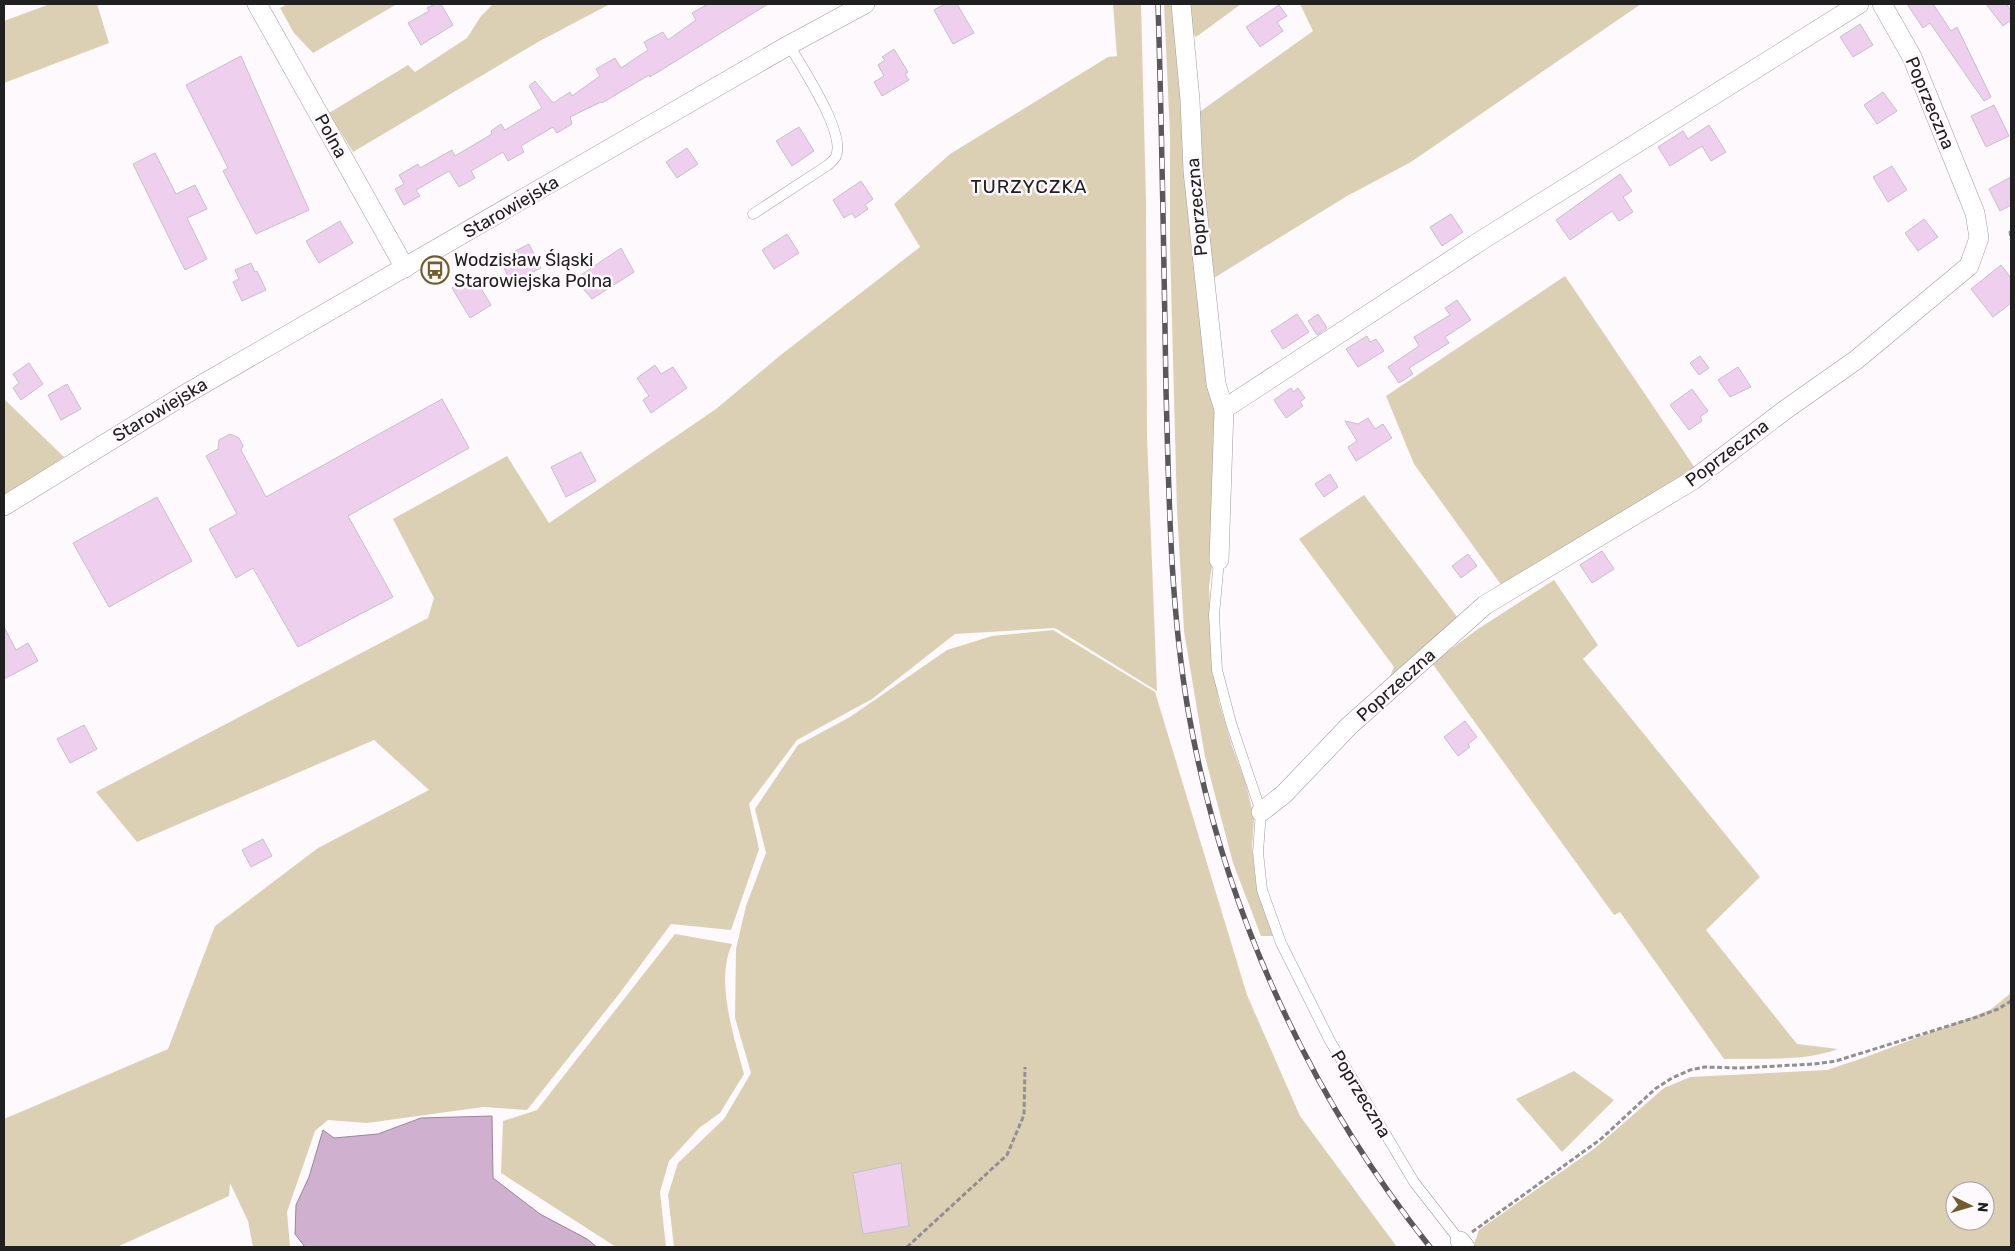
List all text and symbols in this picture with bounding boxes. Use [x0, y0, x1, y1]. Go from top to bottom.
street label: Poprzeczna [1901, 53, 1959, 153]
street label: Polna [310, 110, 352, 162]
street label: Poprzeczna [1182, 157, 1212, 257]
street label: Starowiejska [459, 171, 563, 243]
district label: TURZYCZKA [970, 175, 1088, 198]
place label: Wodzisław Śląski Starowiejska Polna [454, 249, 612, 292]
bus stop icon: Wodzisław Śląski Starowiejska Polna [420, 255, 450, 285]
street label: Starowiejska [109, 373, 211, 447]
street label: Poprzeczna [1681, 415, 1773, 491]
street label: Poprzeczna [1352, 644, 1440, 726]
street label: Poprzeczna [1326, 1046, 1396, 1142]
north arrow [1945, 1181, 1995, 1231]
text: N [1974, 1201, 1991, 1213]

